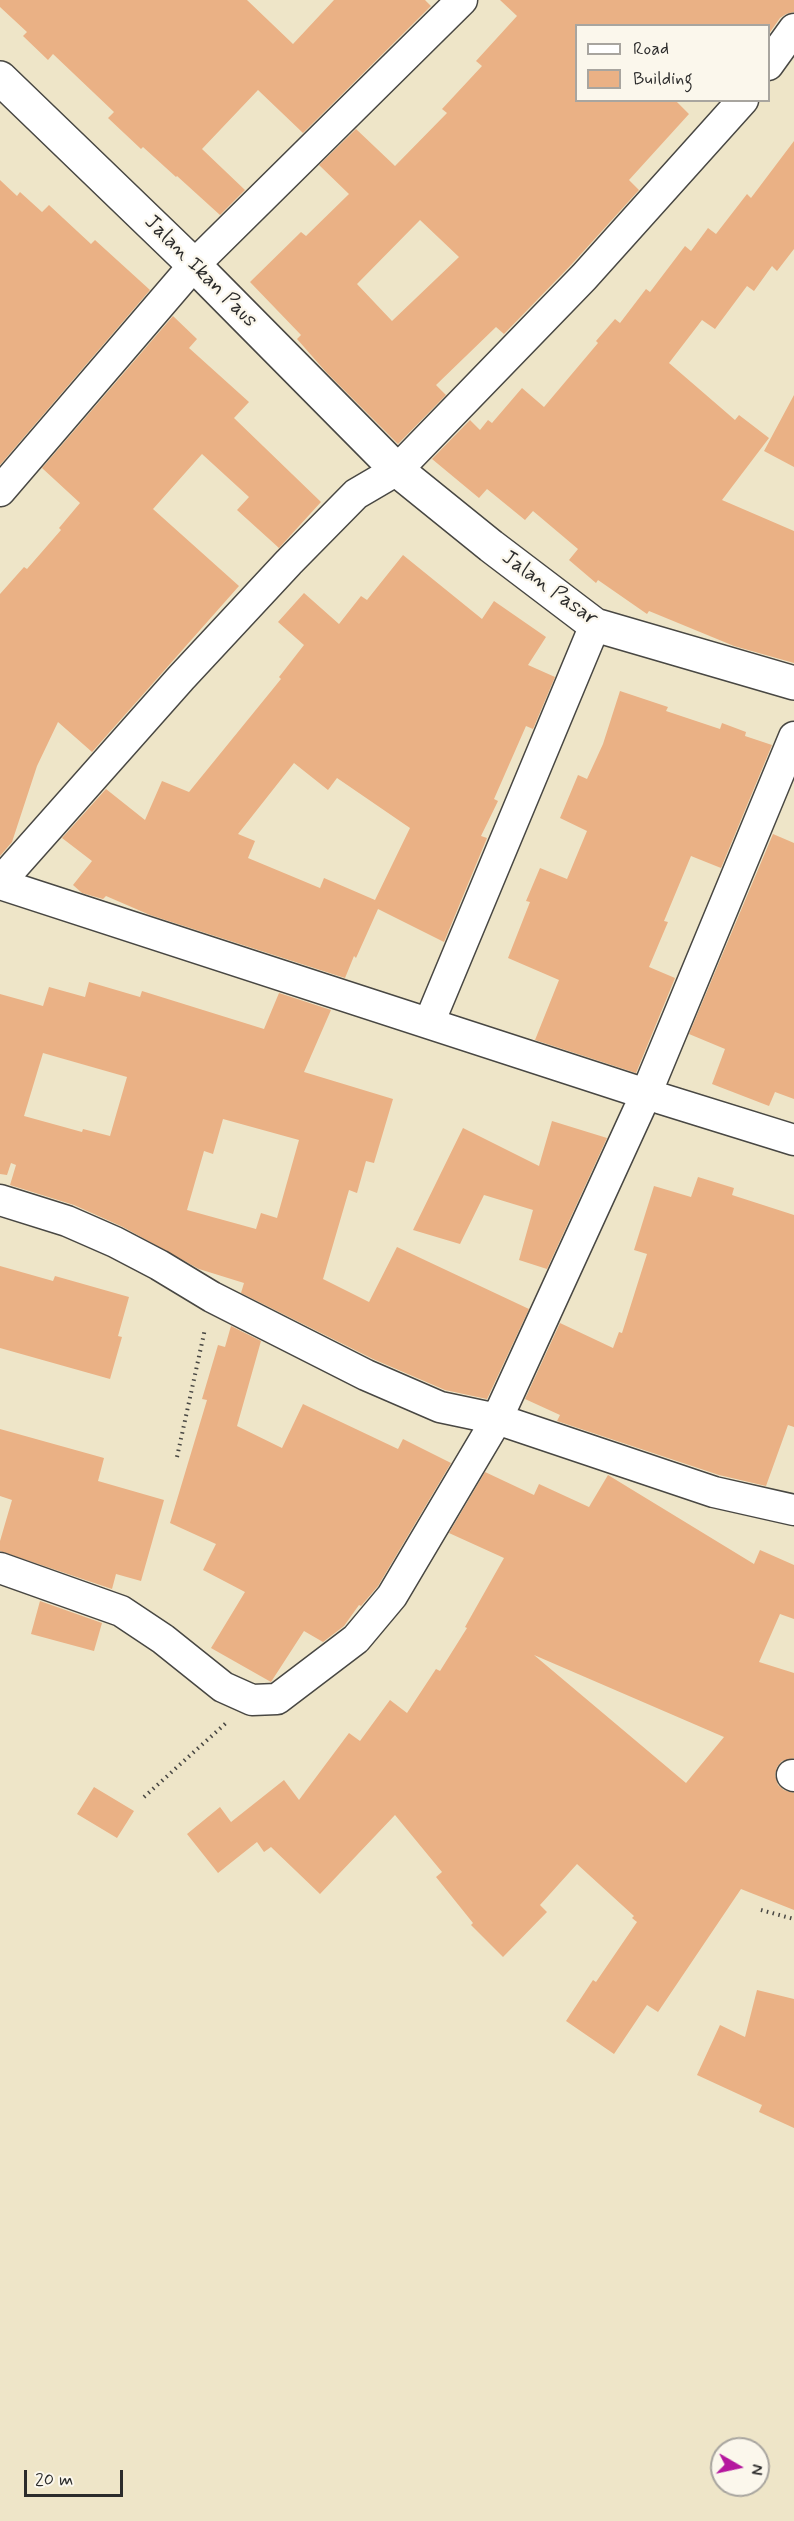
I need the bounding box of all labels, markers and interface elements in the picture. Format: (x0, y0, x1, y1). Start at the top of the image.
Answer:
legend (575, 24, 770, 102)
text: Road (633, 37, 669, 61)
text: Building (633, 67, 693, 91)
street label: Jalan Ikan Paus (138, 210, 262, 334)
street label: Jalan Pasar (496, 546, 602, 632)
north arrow (710, 2437, 770, 2497)
scale bar (27, 2458, 126, 2496)
text: N (745, 2463, 768, 2476)
text: 20 m (35, 2468, 73, 2492)

